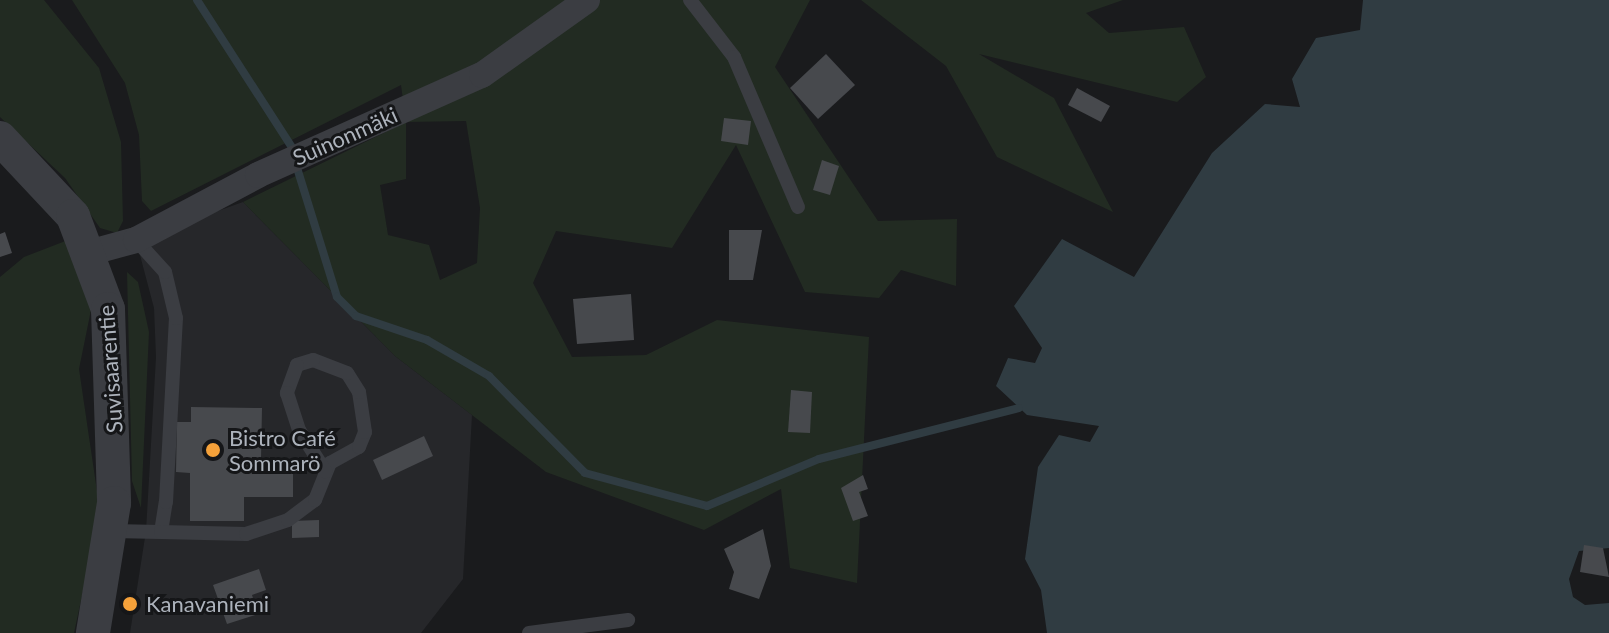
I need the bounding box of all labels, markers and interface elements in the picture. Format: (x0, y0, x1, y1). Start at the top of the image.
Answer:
street label: Suinonmäki (289, 101, 401, 171)
street label: Suvisaarentie (92, 304, 128, 434)
place label: Bistro Café Sommarö (229, 424, 336, 476)
marker: Bistro Café Sommarö (204, 441, 222, 459)
place label: Kanavaniemi (146, 591, 269, 617)
marker: Kanavaniemi (121, 595, 139, 613)

